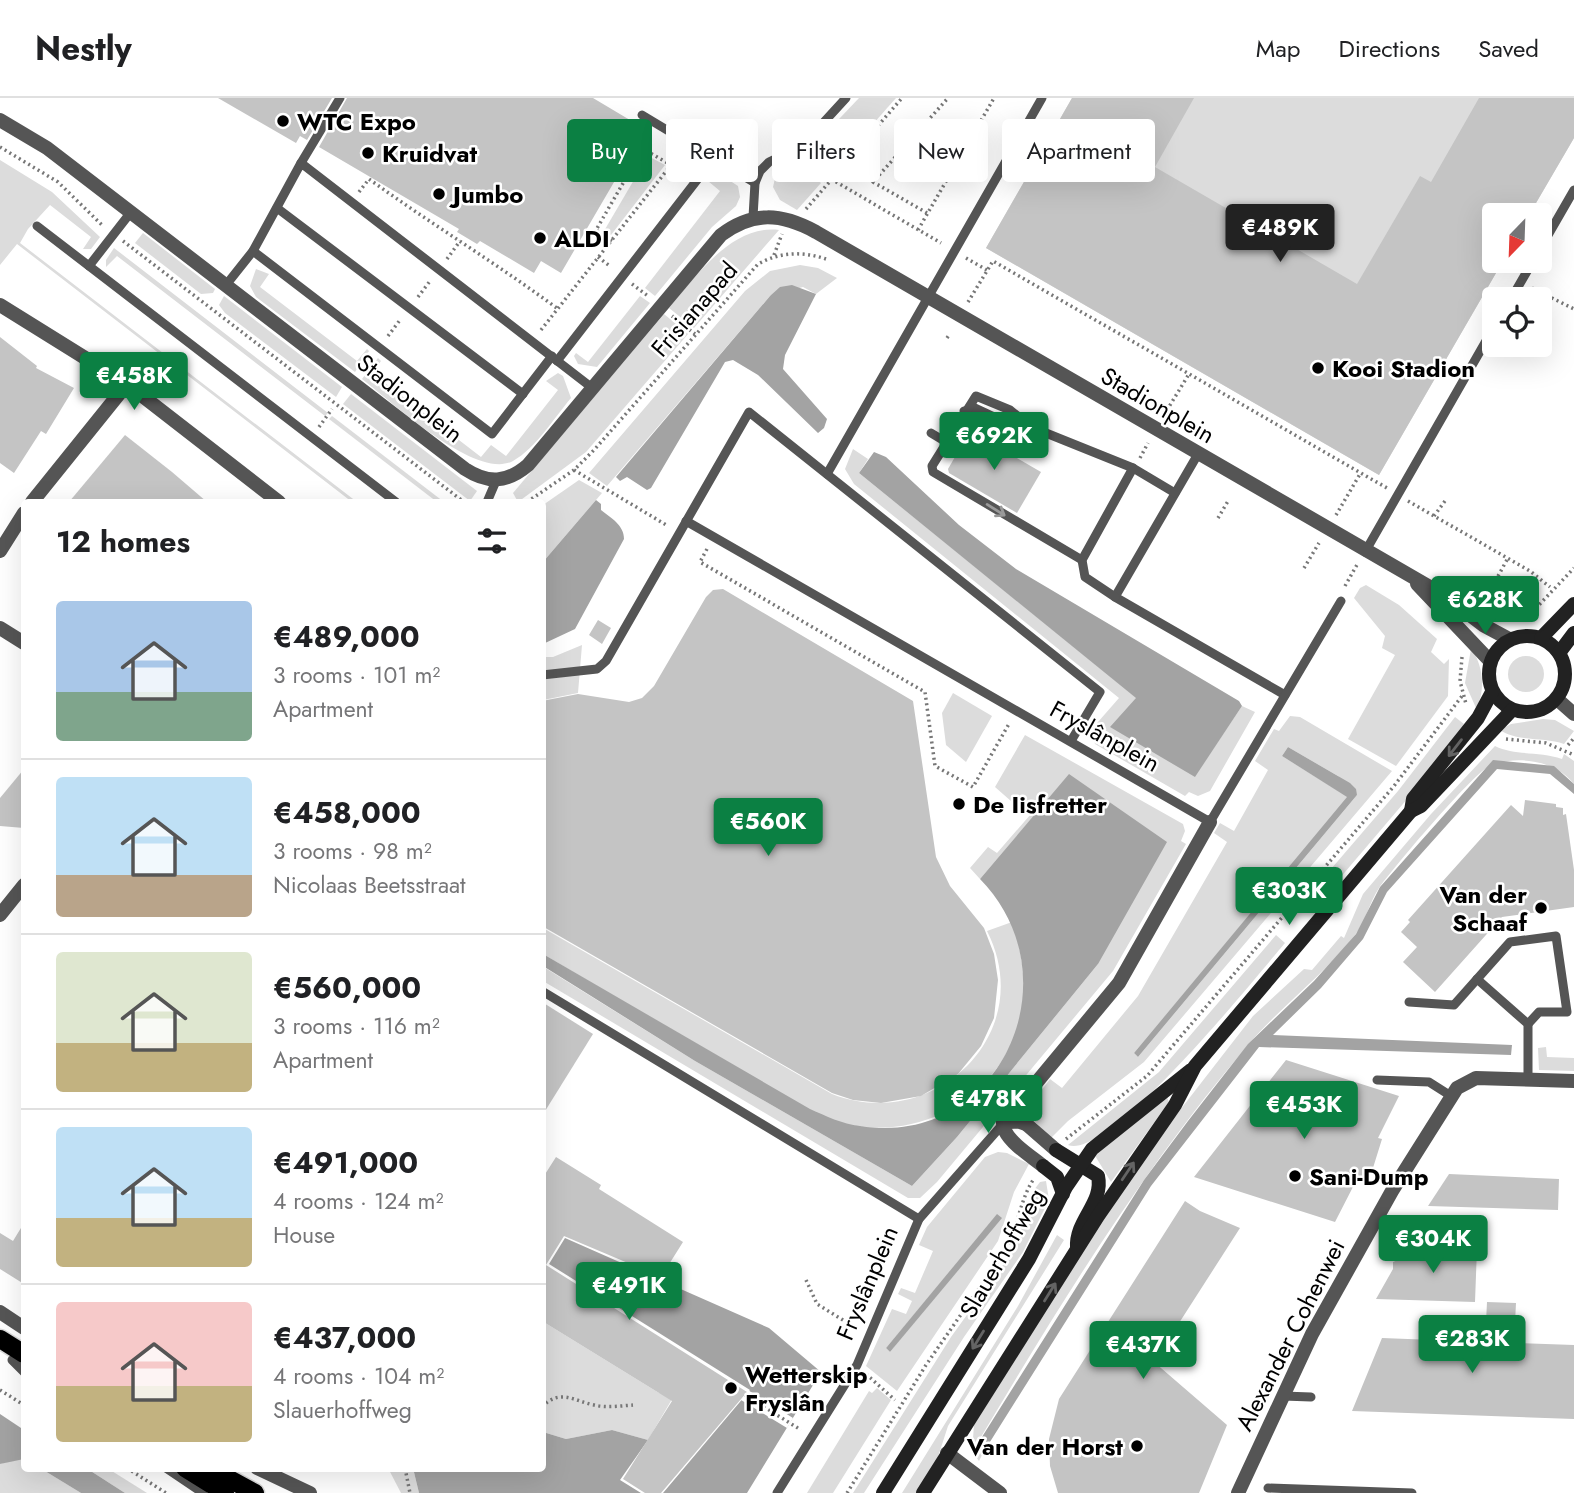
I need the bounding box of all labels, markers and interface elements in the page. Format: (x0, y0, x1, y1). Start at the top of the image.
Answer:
text: Nestly (35, 25, 132, 72)
text: Map (1256, 31, 1301, 66)
text: Directions (1339, 31, 1440, 66)
text: Saved (1478, 31, 1539, 66)
place label: WTC Expo (297, 104, 416, 139)
marker: WTC Expo (275, 113, 291, 129)
chip: Buy (567, 119, 652, 182)
chip: Rent (666, 119, 758, 182)
chip: Filters (772, 119, 880, 182)
chip: New (894, 119, 988, 182)
chip: Apartment (1002, 119, 1155, 182)
place label: Kruidvat (382, 136, 477, 171)
marker: Kruidvat (360, 145, 376, 161)
place label: Jumbo (449, 177, 523, 212)
marker: Jumbo (431, 186, 447, 202)
north arrow (1482, 203, 1552, 273)
map controls (1482, 203, 1552, 357)
pin: €489K (1231, 204, 1329, 264)
text: €489K (1241, 210, 1319, 244)
place label: ALDI (553, 221, 610, 256)
marker: ALDI (532, 230, 548, 246)
street label: Frisianapad (643, 254, 745, 364)
button: locate (1482, 287, 1552, 357)
street label: Stadionplein (349, 345, 471, 451)
place label: Kooi Stadion (1332, 351, 1475, 386)
pin: €458K (85, 352, 183, 412)
text: €458K (96, 358, 172, 392)
street label: Stadionplein (1094, 358, 1222, 452)
marker: Kooi Stadion (1310, 360, 1326, 376)
pin: €692K (945, 412, 1043, 472)
text: €692K (955, 418, 1033, 452)
one-way arrow (985, 503, 1005, 517)
text: 12 homes (56, 520, 190, 563)
icon: filters (473, 522, 511, 560)
pin: €628K (1436, 576, 1534, 636)
text: €628K (1447, 582, 1523, 616)
text: €489,000 (273, 615, 420, 658)
icon: home (112, 629, 196, 713)
text: 3 rooms · 101 m² (273, 658, 440, 692)
street label: Fryslânplein (1044, 691, 1166, 781)
text: Apartment (273, 692, 373, 726)
one-way arrow (1447, 739, 1462, 757)
place label: De Iisfretter (973, 787, 1107, 822)
text: €458,000 (273, 791, 421, 834)
marker: De Iisfretter (951, 796, 967, 812)
pin: €560K (719, 798, 817, 858)
text: €560K (730, 804, 806, 838)
icon: home (112, 805, 196, 889)
text: 3 rooms · 98 m² (273, 834, 432, 868)
text: Nicolaas Beetsstraat (273, 868, 466, 902)
pin: €303K (1240, 868, 1338, 927)
text: €303K (1252, 873, 1326, 907)
place label: Van der Schaaf (1438, 877, 1529, 940)
marker: Van der Schaaf (1533, 900, 1549, 916)
text: €560,000 (273, 966, 421, 1009)
icon: home (112, 980, 196, 1064)
text: 3 rooms · 116 m² (273, 1009, 440, 1043)
text: Apartment (273, 1043, 373, 1077)
pin: €478K (939, 1076, 1037, 1135)
text: €478K (950, 1081, 1026, 1115)
pin: €453K (1255, 1082, 1353, 1141)
text: €453K (1266, 1087, 1342, 1121)
text: €491,000 (273, 1141, 418, 1184)
icon: home (112, 1155, 196, 1239)
place label: Sani-Dump (1309, 1159, 1429, 1194)
one-way arrow (1121, 1162, 1135, 1182)
marker: Sani-Dump (1287, 1168, 1303, 1184)
street label: Slauerhoffweg (951, 1182, 1053, 1324)
text: 4 rooms · 124 m² (273, 1184, 444, 1218)
pin: €304K (1384, 1216, 1482, 1275)
text: House (273, 1218, 335, 1252)
street label: Fryslânplein (827, 1221, 907, 1345)
text: €304K (1395, 1221, 1471, 1255)
street label: Alexander Cohenwei (1227, 1233, 1353, 1437)
pin: €491K (580, 1262, 678, 1322)
text: €491K (592, 1268, 666, 1302)
one-way arrow (1043, 1283, 1057, 1303)
text: €437,000 (273, 1316, 416, 1359)
pin: €283K (1423, 1316, 1521, 1375)
text: €283K (1435, 1321, 1509, 1355)
pin: €437K (1094, 1322, 1192, 1381)
text: €437K (1105, 1327, 1181, 1361)
one-way arrow (971, 1329, 985, 1349)
icon: home (112, 1330, 196, 1414)
place label: Wetterskip Fryslân (745, 1357, 868, 1420)
text: 4 rooms · 104 m² (273, 1359, 444, 1393)
marker: Wetterskip Fryslân (723, 1380, 739, 1396)
text: Slauerhoffweg (273, 1393, 412, 1427)
place label: Van der Horst (966, 1429, 1123, 1464)
marker: Van der Horst (1129, 1438, 1145, 1454)

